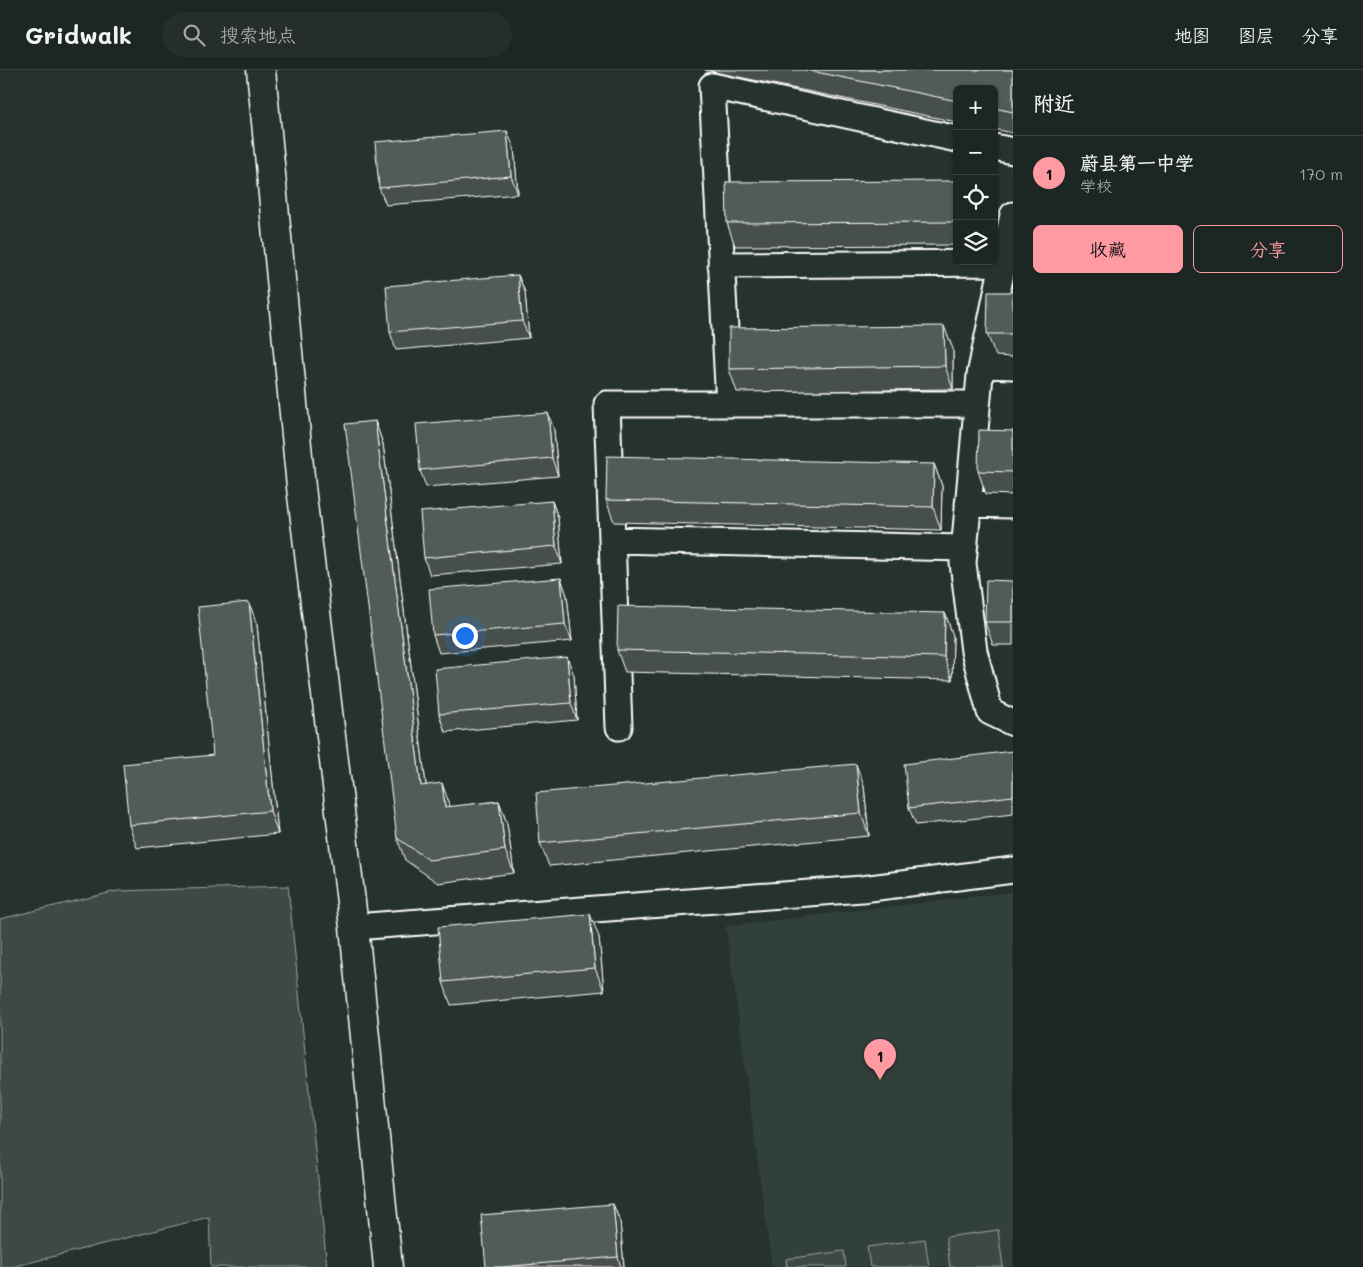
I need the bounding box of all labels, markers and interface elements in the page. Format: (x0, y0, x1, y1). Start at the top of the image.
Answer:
search box (162, 12, 512, 57)
text: Gridwalk (25, 19, 132, 50)
icon: search (180, 21, 208, 49)
text: 搜索地点 (220, 22, 296, 47)
text: 地图 (1174, 23, 1210, 47)
text: 图层 (1238, 23, 1274, 47)
text: 分享 (1302, 23, 1338, 47)
map controls (953, 85, 998, 265)
button: + (953, 85, 998, 130)
text: 附近 (1033, 89, 1075, 116)
button: − (953, 130, 998, 175)
text: 蔚县第一中学 (1080, 150, 1194, 175)
text: 1 (1045, 163, 1053, 184)
text: 170 m (1299, 163, 1343, 184)
button: locate (953, 175, 998, 220)
text: 学校 (1080, 175, 1112, 196)
button: layers (953, 220, 998, 265)
button: 收藏 (1033, 225, 1183, 273)
button: 分享 (1193, 225, 1343, 273)
your location (452, 623, 478, 649)
pin: 1 (864, 1039, 896, 1080)

